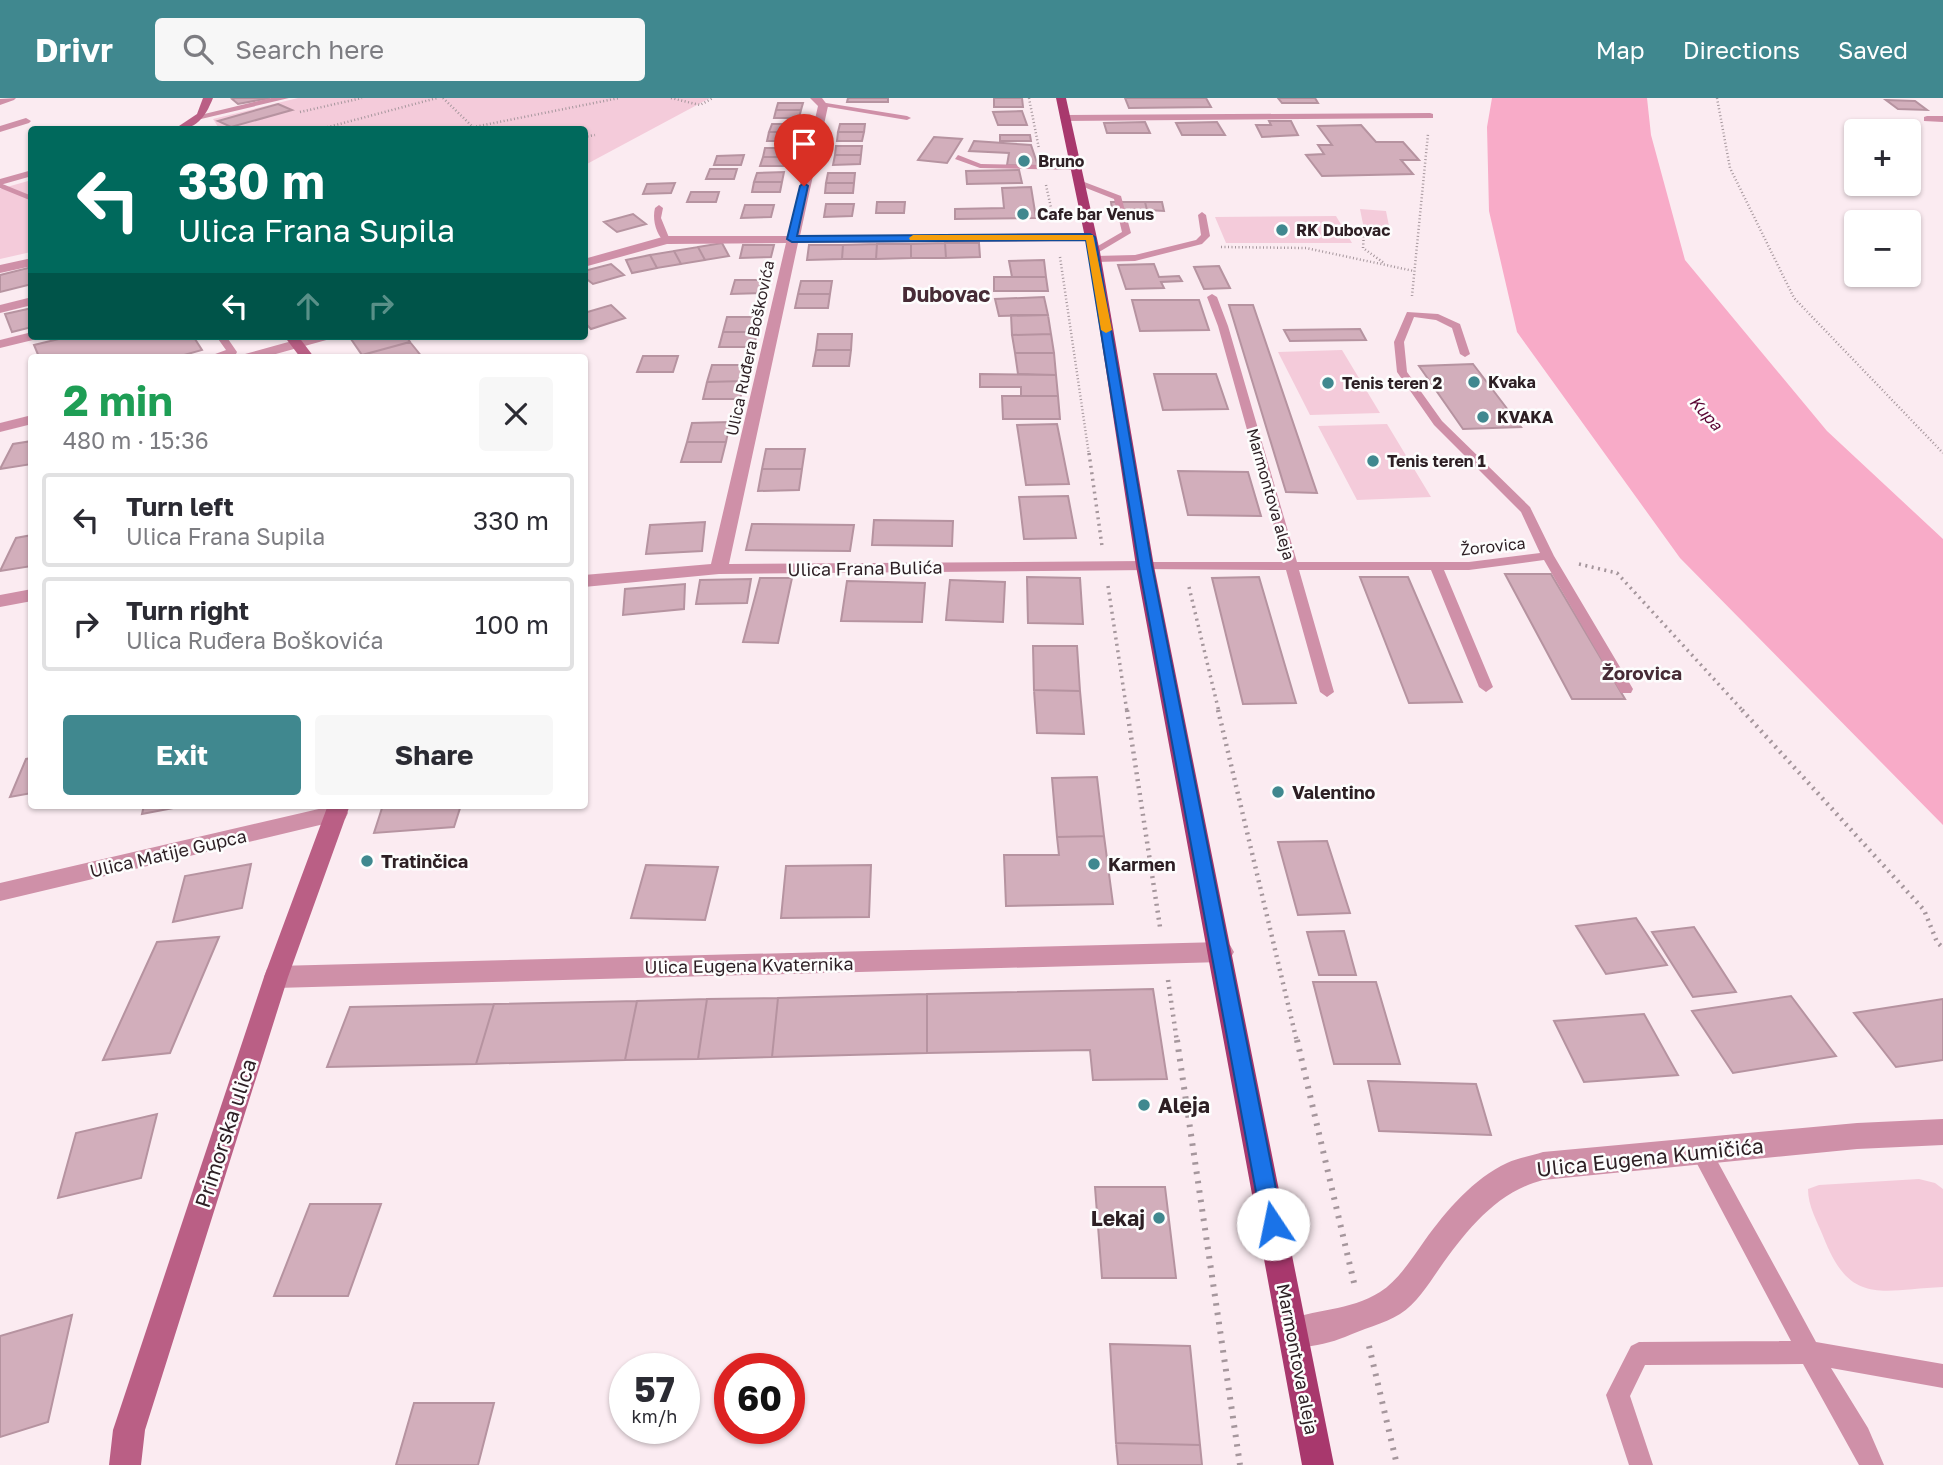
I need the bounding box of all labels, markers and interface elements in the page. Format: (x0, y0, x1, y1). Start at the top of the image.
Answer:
search box (155, 18, 645, 81)
text: Drivr (35, 30, 113, 69)
icon: search (179, 30, 217, 68)
text: Search here (235, 34, 384, 65)
text: Map (1596, 35, 1645, 64)
text: Directions (1683, 35, 1800, 64)
text: Saved (1838, 35, 1908, 64)
pin (774, 114, 834, 186)
map controls (1844, 119, 1921, 287)
button: + (1844, 119, 1921, 196)
icon: arrive (785, 125, 823, 163)
text: 330 m (178, 151, 325, 210)
place label: Bruno (1038, 151, 1085, 171)
marker: Bruno (1016, 153, 1032, 169)
icon: left (63, 154, 154, 245)
place label: Cafe bar Venus (1037, 204, 1154, 224)
marker: Cafe bar Venus (1015, 206, 1031, 222)
button: − (1844, 210, 1921, 287)
text: Ulica Frana Supila (178, 211, 455, 249)
place label: RK Dubovac (1296, 220, 1390, 240)
marker: RK Dubovac (1274, 222, 1290, 238)
street label: Ulica Ruđera Boškovića (722, 258, 778, 438)
district label: Dubovac (902, 281, 990, 307)
icon: left (216, 287, 254, 325)
icon: ahead (289, 287, 327, 325)
icon: right (362, 287, 400, 325)
place label: Kvaka (1488, 372, 1536, 392)
place label: Tenis teren 2 (1342, 373, 1443, 393)
marker: Kvaka (1466, 374, 1482, 390)
text: 2 min (63, 375, 173, 425)
marker: Tenis teren 2 (1320, 375, 1336, 391)
button: close (479, 377, 553, 451)
water label: Kupa (1685, 392, 1727, 435)
place label: KVAKA (1497, 407, 1554, 427)
marker: KVAKA (1475, 409, 1491, 425)
text: 480 m · 15:36 (63, 426, 209, 454)
street label: Marmontova aleja (1243, 426, 1299, 562)
place label: Tenis teren 1 (1387, 451, 1486, 471)
marker: Tenis teren 1 (1365, 453, 1381, 469)
text: Turn left (126, 491, 234, 522)
icon: left (67, 501, 105, 539)
text: 330 m (473, 505, 549, 536)
text: Ulica Frana Supila (126, 522, 325, 550)
street label: Žorovica (1460, 533, 1526, 559)
street label: Ulica Frana Bulića (787, 556, 943, 580)
text: Turn right (126, 595, 249, 626)
icon: right (67, 605, 105, 643)
text: 100 m (475, 609, 549, 640)
text: Ulica Ruđera Boškovića (126, 626, 384, 654)
district label: Žorovica (1602, 661, 1682, 684)
button: Exit (63, 715, 301, 795)
button: Share (315, 715, 553, 795)
place label: Valentino (1292, 781, 1376, 803)
marker: Valentino (1270, 784, 1286, 800)
street label: Ulica Matije Gupca (88, 824, 248, 882)
place label: Tratinčica (381, 850, 468, 872)
marker: Tratinčica (359, 853, 375, 869)
place label: Karmen (1108, 853, 1176, 875)
marker: Karmen (1086, 856, 1102, 872)
street label: Ulica Eugena Kvaternika (644, 952, 854, 978)
street label: Primorska ulica (189, 1055, 261, 1211)
place label: Aleja (1158, 1092, 1210, 1118)
marker: Aleja (1136, 1097, 1152, 1113)
street label: Ulica Eugena Kumičića (1535, 1132, 1765, 1182)
position arrow (1236, 1187, 1310, 1261)
place label: Lekaj (1091, 1205, 1145, 1231)
marker: Lekaj (1151, 1210, 1167, 1226)
street label: Marmontova aleja (1273, 1282, 1323, 1436)
speed limit sign: 60 (714, 1353, 805, 1444)
text: 57 (634, 1368, 675, 1410)
text: km/h (632, 1405, 677, 1427)

